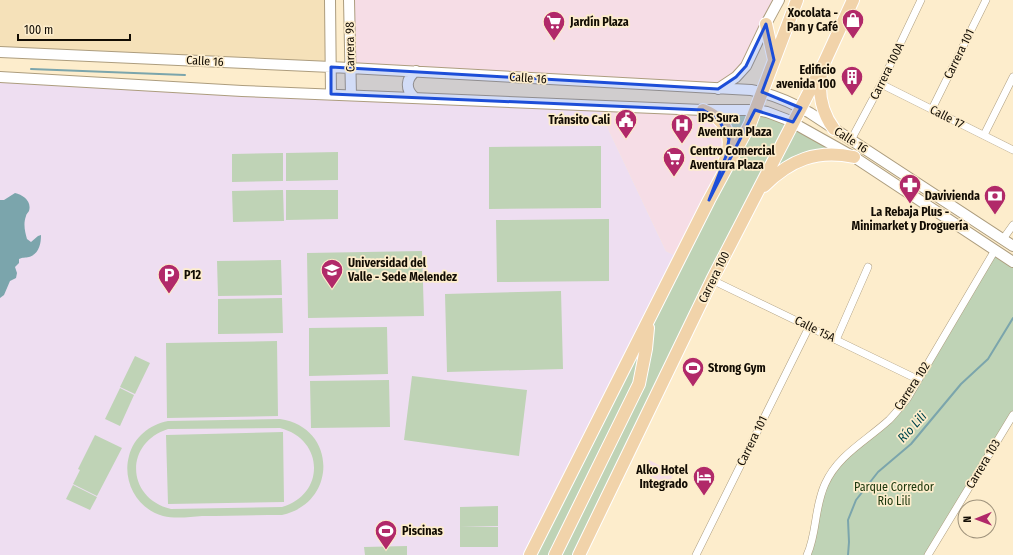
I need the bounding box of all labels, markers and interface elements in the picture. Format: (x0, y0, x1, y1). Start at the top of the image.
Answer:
place label: Xocolata - Pan y Café (787, 6, 838, 34)
shop icon: Xocolata - Pan y Café (840, 7, 866, 40)
supermarket icon: Jardín Plaza (541, 9, 567, 42)
place label: Jardín Plaza (569, 15, 629, 29)
scale bar (18, 16, 130, 42)
street label: Carrera 98 (343, 22, 357, 72)
text: 100 m (24, 23, 53, 37)
street label: Carrera 101 (941, 27, 977, 81)
street label: Carrera 100A (867, 40, 907, 102)
street label: Calle 16 (186, 53, 224, 69)
place label: Edificio avenida 100 (776, 63, 837, 91)
building icon: Edificio avenida 100 (839, 64, 865, 97)
street label: Calle 16 (509, 70, 547, 86)
street label: Calle 17 (928, 103, 966, 132)
public building icon: Tránsito Cali (613, 107, 639, 140)
place label: IPS Sura Aventura Plaza (697, 111, 772, 139)
hospital icon: IPS Sura Aventura Plaza (669, 112, 695, 145)
place label: Tránsito Cali (549, 113, 610, 127)
street label: Calle 16 (832, 124, 871, 156)
place label: Centro Comercial Aventura Plaza (689, 144, 776, 172)
supermarket icon: Centro Comercial Aventura Plaza (661, 145, 687, 178)
pharmacy icon: La Rebaja Plus - Minimarket y Droguería (897, 172, 923, 205)
bank icon: Davivienda (982, 183, 1008, 216)
place label: Davivienda (925, 189, 980, 203)
place label: La Rebaja Plus - Minimarket y Droguería (852, 205, 968, 233)
street label: Carrera 100 (696, 249, 732, 305)
place label: Universidad del Valle - Sede Melendez (347, 256, 457, 284)
school or university icon: Universidad del Valle - Sede Melendez (319, 257, 345, 290)
parking icon: P12 (156, 262, 182, 295)
place label: P12 (184, 268, 201, 282)
street label: Calle 15A (792, 313, 838, 345)
sports icon: Strong Gym (680, 355, 706, 388)
street label: Carrera 102 (891, 359, 933, 413)
place label: Strong Gym (708, 361, 766, 375)
water label: Río Lili (894, 408, 930, 445)
street label: Carrera 101 (734, 414, 770, 468)
street label: Carrera 103 (963, 437, 1003, 491)
place label: Alko Hotel Integrado (635, 463, 689, 491)
hotel icon: Alko Hotel Integrado (691, 464, 717, 497)
park label: Parque Corredor Rio Lili (854, 480, 935, 508)
north arrow (957, 499, 997, 539)
text: N (961, 516, 974, 523)
sports icon: Piscinas (373, 518, 399, 551)
place label: Piscinas (402, 524, 443, 538)

